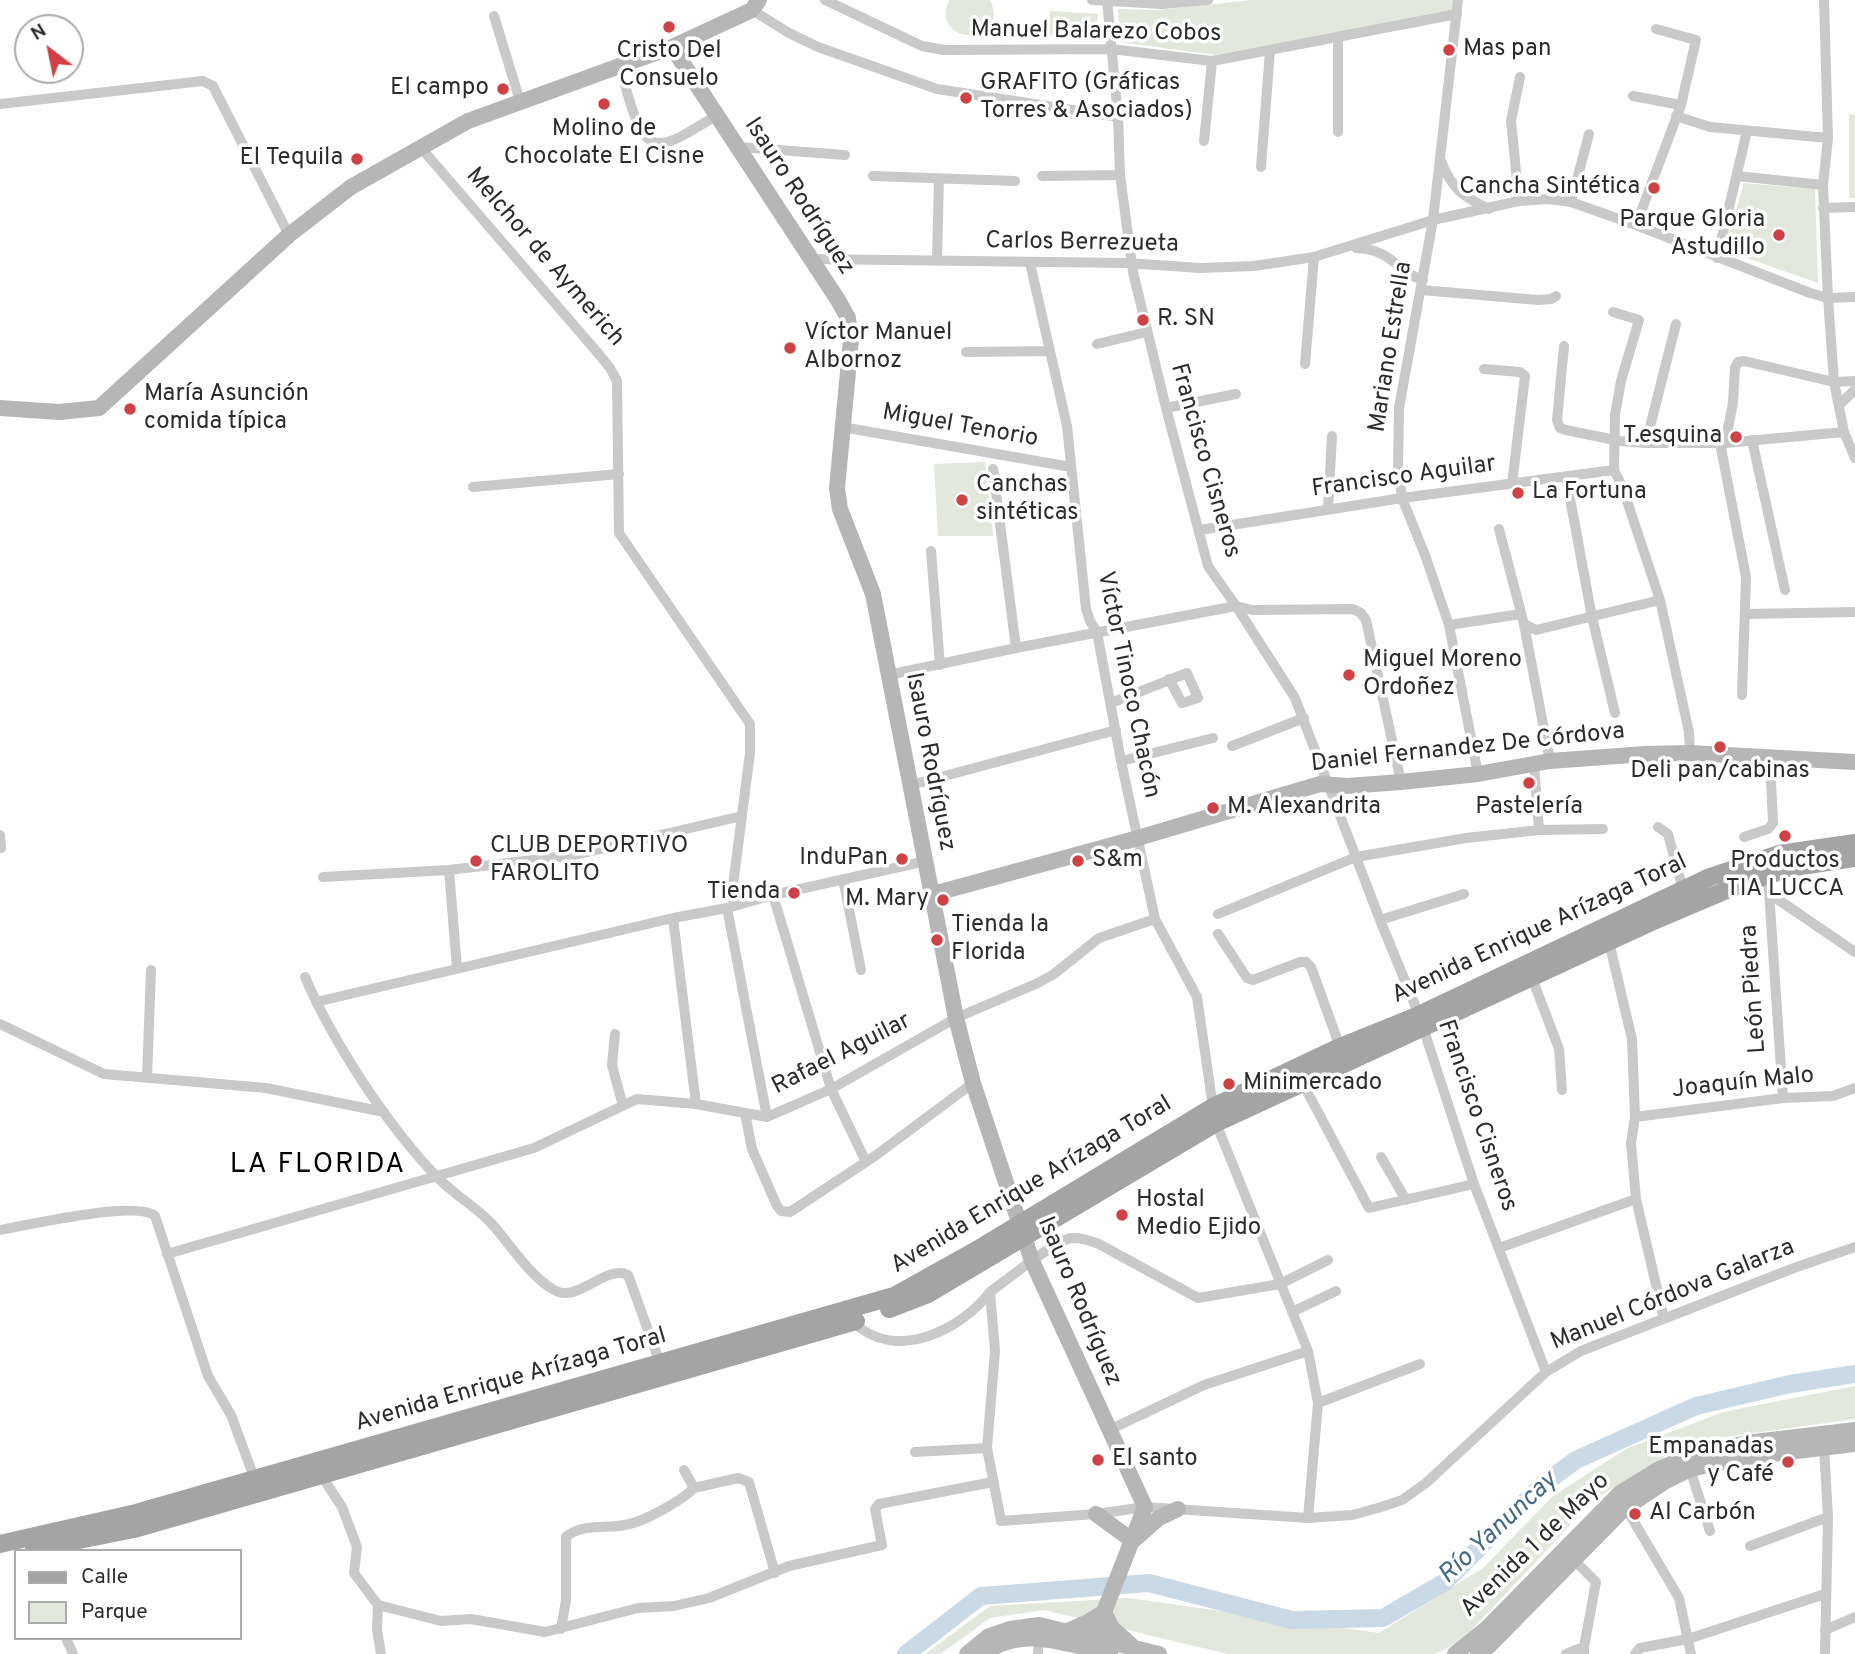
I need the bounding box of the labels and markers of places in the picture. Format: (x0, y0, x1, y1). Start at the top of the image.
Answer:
marker: Cristo Del Consuelo (661, 19, 677, 35)
place label: Mas pan (1463, 36, 1551, 64)
place label: Cristo Del Consuelo (616, 38, 722, 94)
marker: Mas pan (1441, 42, 1457, 58)
place label: GRAFITO (Gráficas Torres & Asociados) (980, 70, 1193, 126)
place label: El campo (390, 75, 489, 103)
marker: El campo (495, 81, 511, 97)
marker: GRAFITO (Gráficas Torres & Asociados) (958, 90, 974, 106)
marker: Molino de Chocolate El Cisne (596, 96, 612, 112)
place label: Molino de Chocolate El Cisne (504, 116, 704, 172)
place label: El Tequila (239, 145, 343, 173)
marker: El Tequila (349, 151, 365, 167)
place label: Cancha Sintética (1459, 174, 1640, 202)
marker: Cancha Sintética (1646, 180, 1662, 196)
place label: Parque Gloria Astudillo (1619, 207, 1765, 263)
marker: Parque Gloria Astudillo (1771, 227, 1787, 243)
place label: R. SN (1157, 306, 1215, 334)
marker: R. SN (1135, 312, 1151, 328)
place label: Víctor Manuel Albornoz (804, 320, 952, 376)
marker: Víctor Manuel Albornoz (782, 340, 798, 356)
place label: María Asunción comida típica (144, 381, 309, 437)
marker: María Asunción comida típica (122, 401, 138, 417)
place label: T.esquina (1623, 423, 1722, 451)
marker: T.esquina (1728, 429, 1744, 445)
place label: Canchas sintéticas (976, 472, 1079, 528)
place label: La Fortuna (1532, 479, 1647, 507)
marker: La Fortuna (1510, 485, 1526, 501)
marker: Canchas sintéticas (954, 492, 970, 508)
place label: Miguel Moreno Ordoñez (1363, 647, 1522, 703)
marker: Miguel Moreno Ordoñez (1341, 667, 1357, 683)
marker: Deli pan/cabinas (1712, 739, 1728, 755)
place label: Deli pan/cabinas (1630, 758, 1810, 786)
marker: Pastelería (1521, 775, 1537, 791)
place label: M. Alexandrita (1227, 794, 1381, 822)
place label: Pastelería (1475, 794, 1583, 822)
marker: M. Alexandrita (1205, 800, 1221, 816)
marker: Productos TIA LUCCA (1777, 828, 1793, 844)
place label: CLUB DEPORTIVO FAROLITO (490, 833, 688, 889)
place label: InduPan (799, 845, 888, 873)
place label: S&m (1092, 847, 1143, 875)
place label: Productos TIA LUCCA (1726, 848, 1844, 904)
marker: InduPan (894, 851, 910, 867)
marker: CLUB DEPORTIVO FAROLITO (468, 853, 484, 869)
marker: S&m (1070, 853, 1086, 869)
place label: Tienda (707, 879, 780, 907)
marker: Tienda (786, 885, 802, 901)
place label: M. Mary (845, 886, 929, 914)
marker: M. Mary (935, 892, 951, 908)
place label: Tienda la Florida (951, 912, 1049, 968)
marker: Tienda la Florida (929, 932, 945, 948)
place label: Minimercado (1243, 1070, 1382, 1098)
marker: Minimercado (1221, 1076, 1237, 1092)
place label: Hostal Medio Ejido (1136, 1187, 1261, 1243)
marker: Hostal Medio Ejido (1114, 1207, 1130, 1223)
place label: Empanadas y Café (1648, 1434, 1774, 1490)
place label: El santo (1112, 1446, 1198, 1474)
marker: El santo (1090, 1452, 1106, 1468)
marker: Empanadas y Café (1780, 1454, 1796, 1470)
place label: Al Carbón (1649, 1500, 1756, 1528)
marker: Al Carbón (1627, 1506, 1643, 1522)

